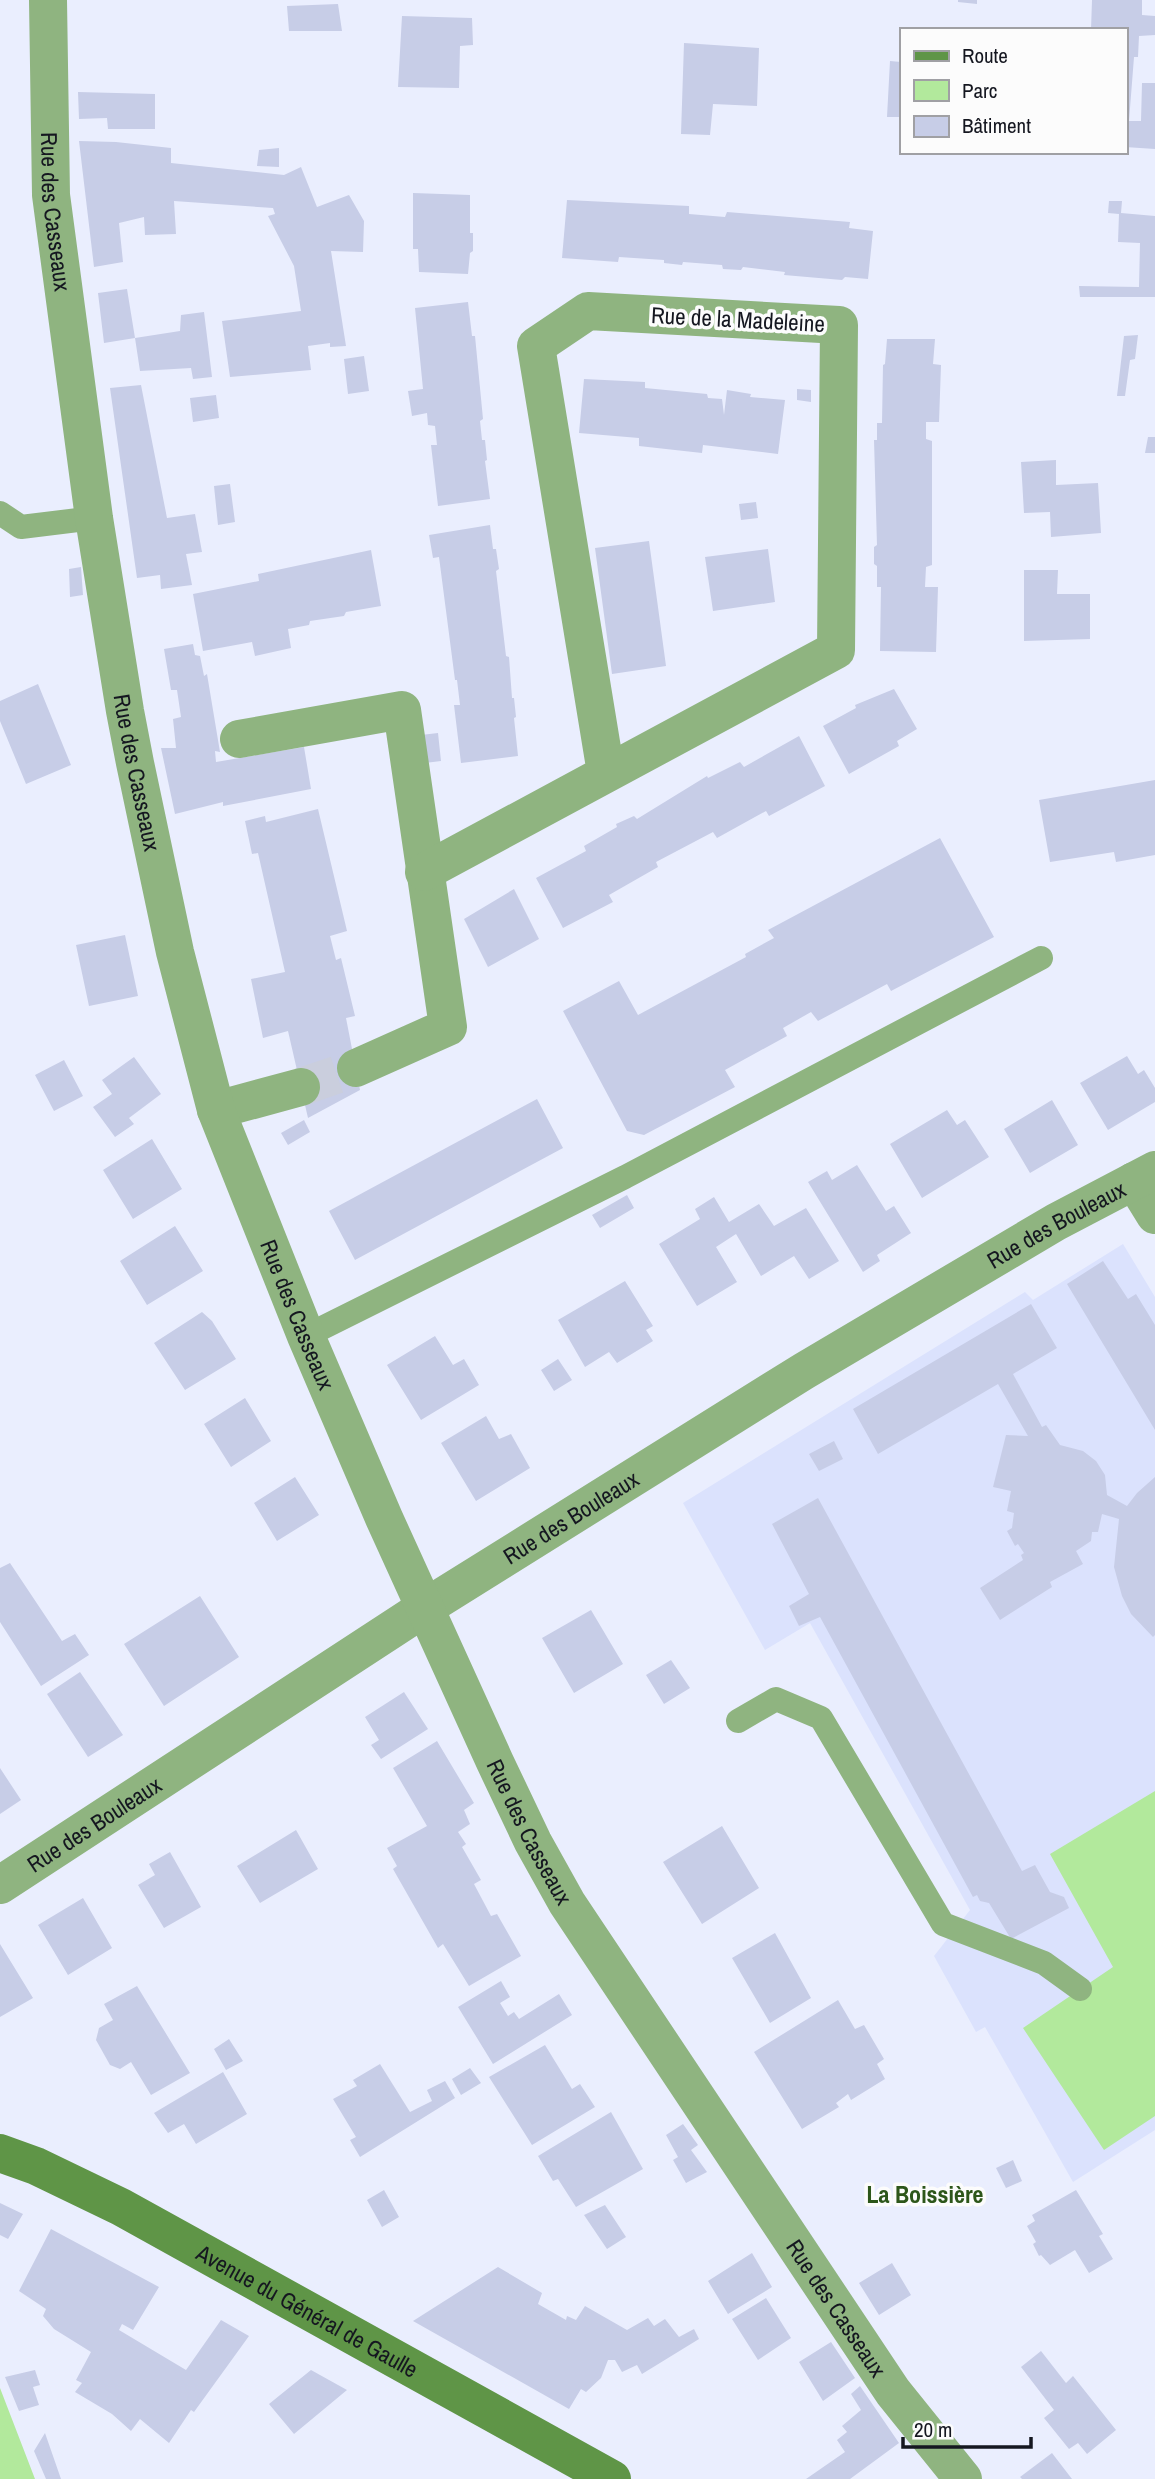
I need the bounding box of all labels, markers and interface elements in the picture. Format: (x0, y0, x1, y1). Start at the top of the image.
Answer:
legend (900, 28, 1127, 154)
text: Route (962, 41, 1008, 70)
text: Parc (962, 76, 997, 105)
text: Bâtiment (962, 111, 1031, 140)
street label: Rue des Casseaux (35, 132, 79, 293)
street label: Rue de la Madeleine (650, 299, 826, 339)
street label: Rue des Casseaux (107, 692, 169, 854)
street label: Rue des Bouleaux (981, 1173, 1131, 1275)
street label: Rue des Casseaux (254, 1235, 343, 1395)
street label: Rue des Bouleaux (497, 1463, 645, 1571)
street label: Rue des Casseaux (480, 1754, 580, 1910)
street label: Rue des Bouleaux (21, 1768, 167, 1879)
district label: La Boissière (866, 2178, 984, 2210)
street label: Rue des Casseaux (780, 2233, 894, 2383)
street label: Avenue du Général de Gaulle (191, 2236, 424, 2384)
scale bar (903, 2406, 1031, 2450)
text: 20 m (914, 2415, 952, 2444)

